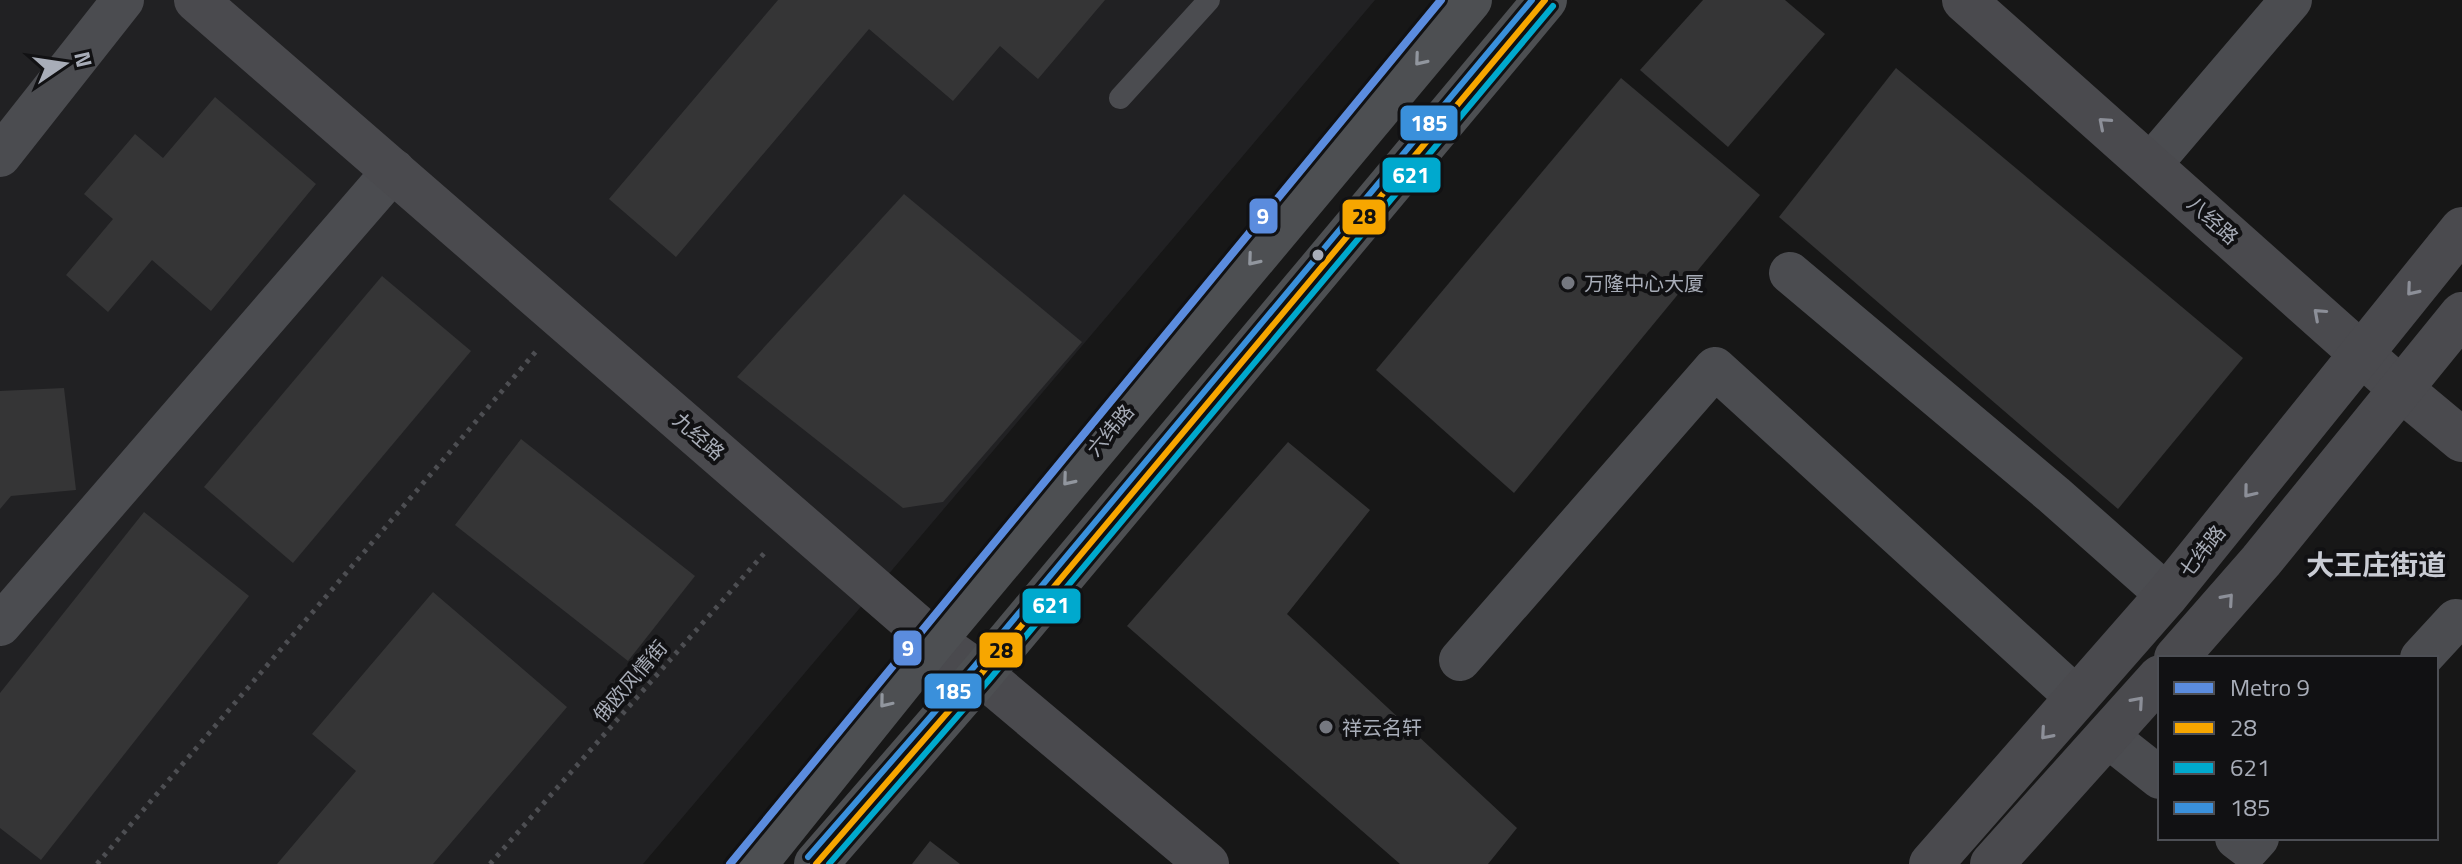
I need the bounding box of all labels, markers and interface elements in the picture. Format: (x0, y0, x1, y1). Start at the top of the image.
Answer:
north arrow (24, 24, 104, 104)
text: N (65, 48, 102, 71)
one-way arrow (1415, 51, 1430, 65)
line badge: 185 (1399, 104, 1459, 142)
text: 185 (1411, 106, 1447, 140)
one-way arrow (2099, 118, 2114, 133)
line badge: 621 (1381, 156, 1442, 194)
text: 621 (1393, 158, 1429, 192)
street label: 八经路 (2180, 188, 2246, 252)
line badge: 9 (1248, 197, 1279, 235)
line badge: 28 (1341, 198, 1387, 236)
text: 9 (1257, 199, 1269, 233)
text: 28 (1352, 199, 1376, 233)
unlabelled marker (1310, 247, 1326, 263)
one-way arrow (1248, 250, 1263, 265)
place label: 万隆中心大厦 (1584, 268, 1704, 299)
marker: 万隆中心大厦 (1559, 274, 1577, 292)
one-way arrow (2407, 280, 2422, 295)
one-way arrow (2314, 310, 2329, 324)
street label: 六纬路 (1079, 397, 1141, 463)
street label: 九经路 (666, 405, 732, 467)
one-way arrow (1063, 471, 1078, 486)
one-way arrow (2244, 483, 2259, 497)
street label: 七纬路 (2171, 518, 2233, 584)
district label: 大王庄街道 (2306, 543, 2446, 586)
line badge: 621 (1021, 587, 1082, 625)
text: 621 (1033, 588, 1069, 622)
one-way arrow (2218, 594, 2233, 609)
line badge: 9 (892, 629, 923, 667)
text: 9 (902, 631, 914, 665)
line badge: 28 (978, 631, 1024, 669)
street label: 俄欧风情街 (585, 633, 675, 729)
text: 28 (989, 633, 1013, 667)
legend (2158, 656, 2438, 840)
text: Metro 9 (2230, 669, 2310, 705)
line badge: 185 (923, 672, 983, 710)
text: 185 (935, 674, 971, 708)
one-way arrow (880, 693, 894, 708)
one-way arrow (2128, 696, 2143, 711)
text: 28 (2230, 709, 2257, 745)
place label: 祥云名轩 (1342, 712, 1422, 743)
marker: 祥云名轩 (1317, 718, 1335, 736)
one-way arrow (2041, 724, 2055, 739)
text: 621 (2230, 749, 2270, 785)
text: 185 (2230, 789, 2270, 825)

